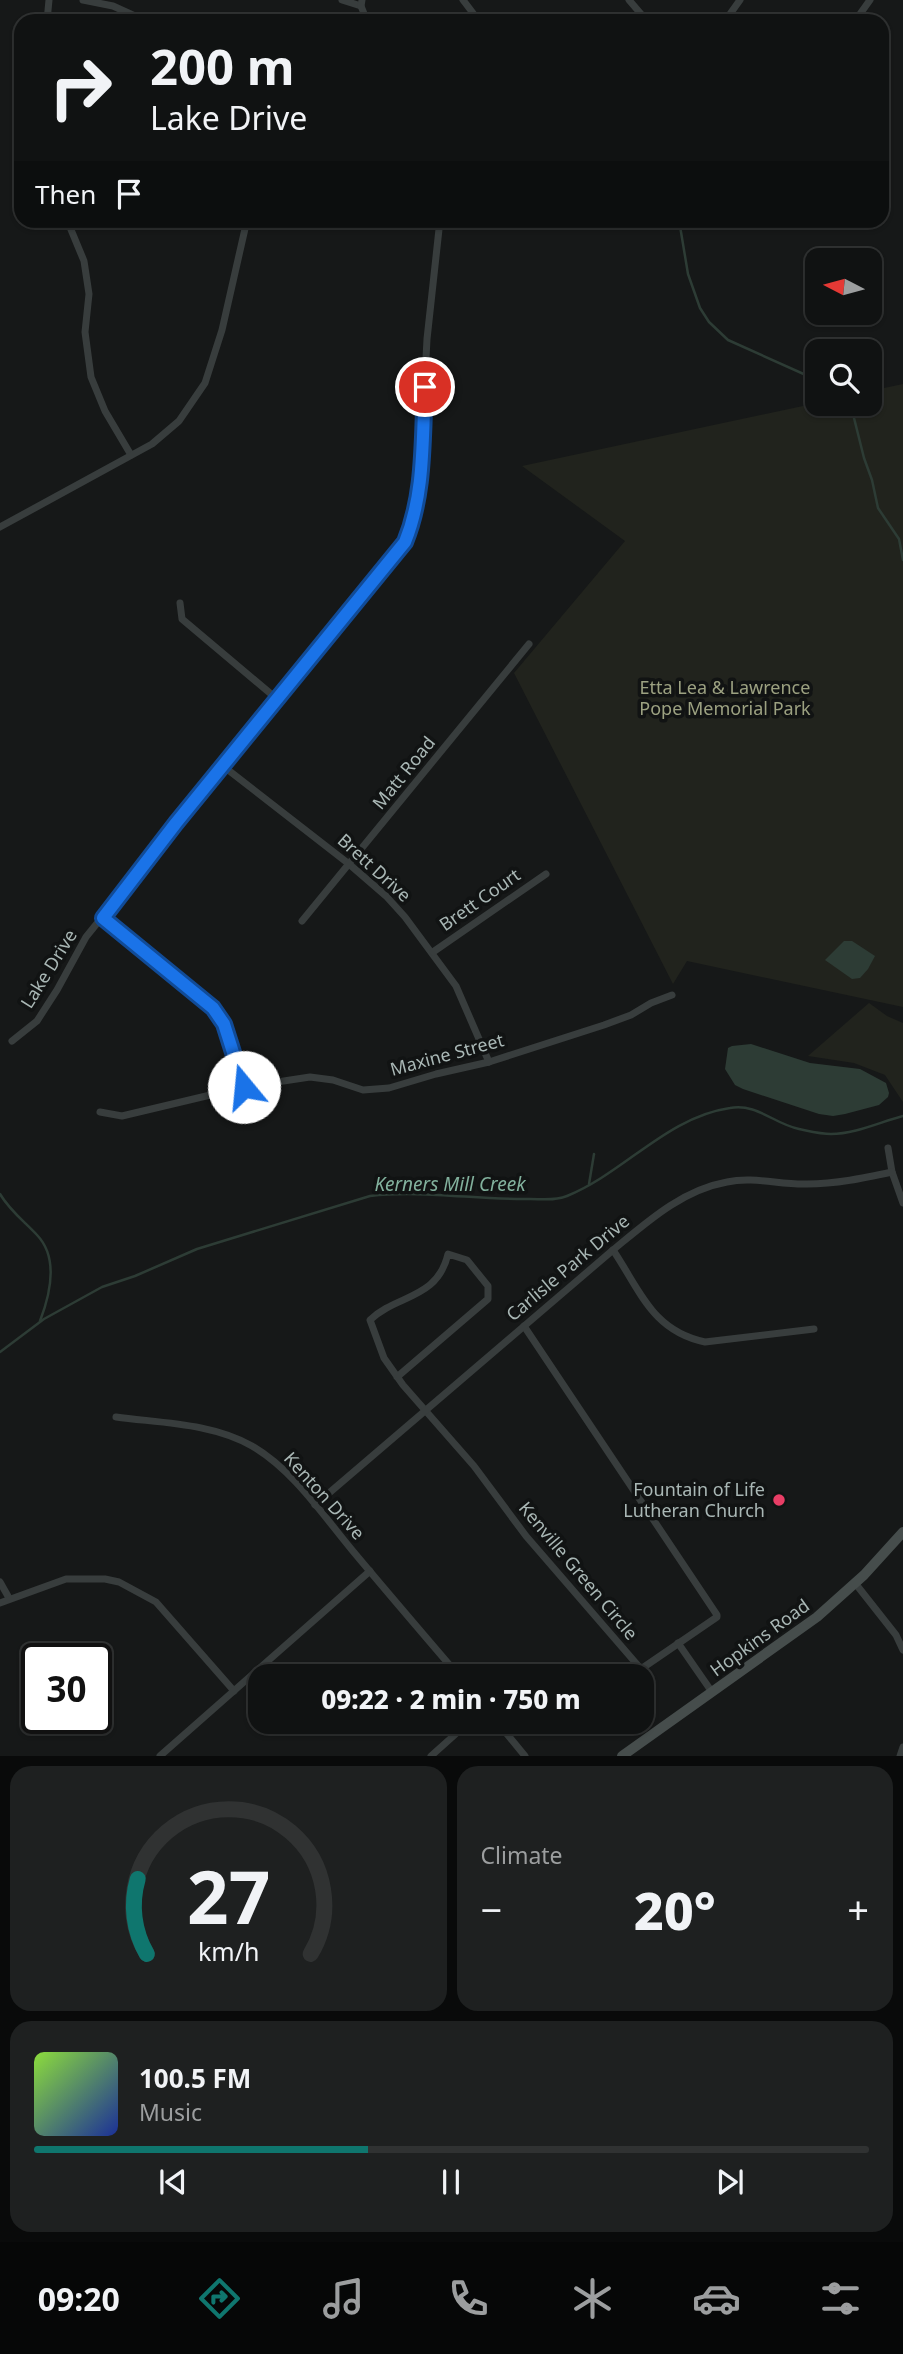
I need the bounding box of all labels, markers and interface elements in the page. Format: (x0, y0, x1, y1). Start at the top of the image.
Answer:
text: 200 m (150, 33, 295, 99)
icon: right (35, 42, 126, 133)
text: Lake Drive (150, 96, 307, 139)
icon: arrive (110, 175, 148, 213)
text: Then (35, 176, 96, 212)
north arrow (805, 248, 882, 326)
map controls (805, 248, 882, 416)
button: search (805, 339, 882, 416)
pin (395, 357, 455, 417)
icon: arrive (406, 368, 444, 406)
park label: Etta Lea & Lawrence Pope Memorial Park (639, 675, 811, 720)
street label: Matt Road (366, 731, 440, 814)
street label: Brett Drive (333, 828, 417, 907)
street label: Brett Court (434, 862, 525, 936)
street label: Lake Drive (15, 925, 82, 1012)
street label: Maxine Street (387, 1027, 507, 1081)
position arrow (207, 1050, 281, 1124)
water label: Kerners Mill Creek (374, 1171, 526, 1197)
street label: Carlisle Park Drive (501, 1209, 634, 1326)
street label: Kenton Drive (279, 1446, 371, 1544)
place label: Fountain of Life Lutheran Church (623, 1477, 765, 1522)
marker: Fountain of Life Lutheran Church (771, 1492, 787, 1508)
street label: Kenville Green Circle (514, 1496, 644, 1644)
street label: Hopkins Road (705, 1593, 814, 1681)
speed limit sign: 30 (21, 1643, 112, 1734)
text: 09:22 · 2 min · 750 m (321, 1681, 581, 1717)
text: Climate (481, 1839, 563, 1871)
text: 27 (187, 1847, 270, 1946)
text: 20° (634, 1874, 716, 1945)
text: − (481, 1883, 502, 1935)
text: + (847, 1883, 869, 1935)
text: km/h (197, 1934, 259, 1968)
text: 100.5 FM (139, 2060, 251, 2096)
text: Music (139, 2096, 202, 2128)
icon: previous (154, 2163, 192, 2201)
icon: pause (432, 2163, 470, 2201)
icon: next (711, 2163, 749, 2201)
icon: directions (195, 2274, 244, 2323)
icon: music (319, 2274, 368, 2323)
icon: phone (444, 2274, 493, 2323)
icon: climate (568, 2274, 617, 2323)
icon: car (692, 2274, 741, 2323)
icon: filters (816, 2274, 865, 2323)
text: 09:20 (38, 2277, 120, 2320)

